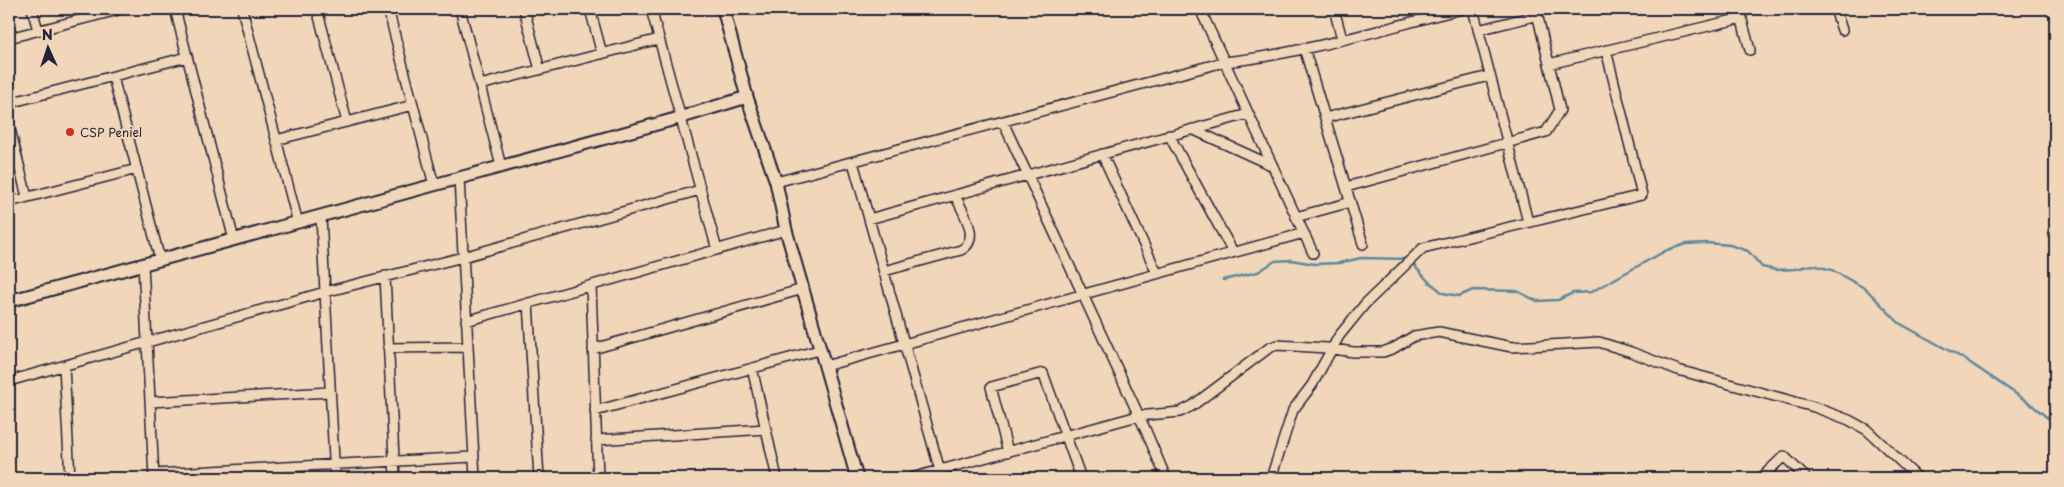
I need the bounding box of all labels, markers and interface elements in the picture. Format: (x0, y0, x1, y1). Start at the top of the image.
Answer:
north arrow (22, 22, 72, 72)
text: N (41, 24, 53, 45)
place label: CSP Peniel (80, 123, 142, 141)
marker: CSP Peniel (64, 126, 76, 138)

